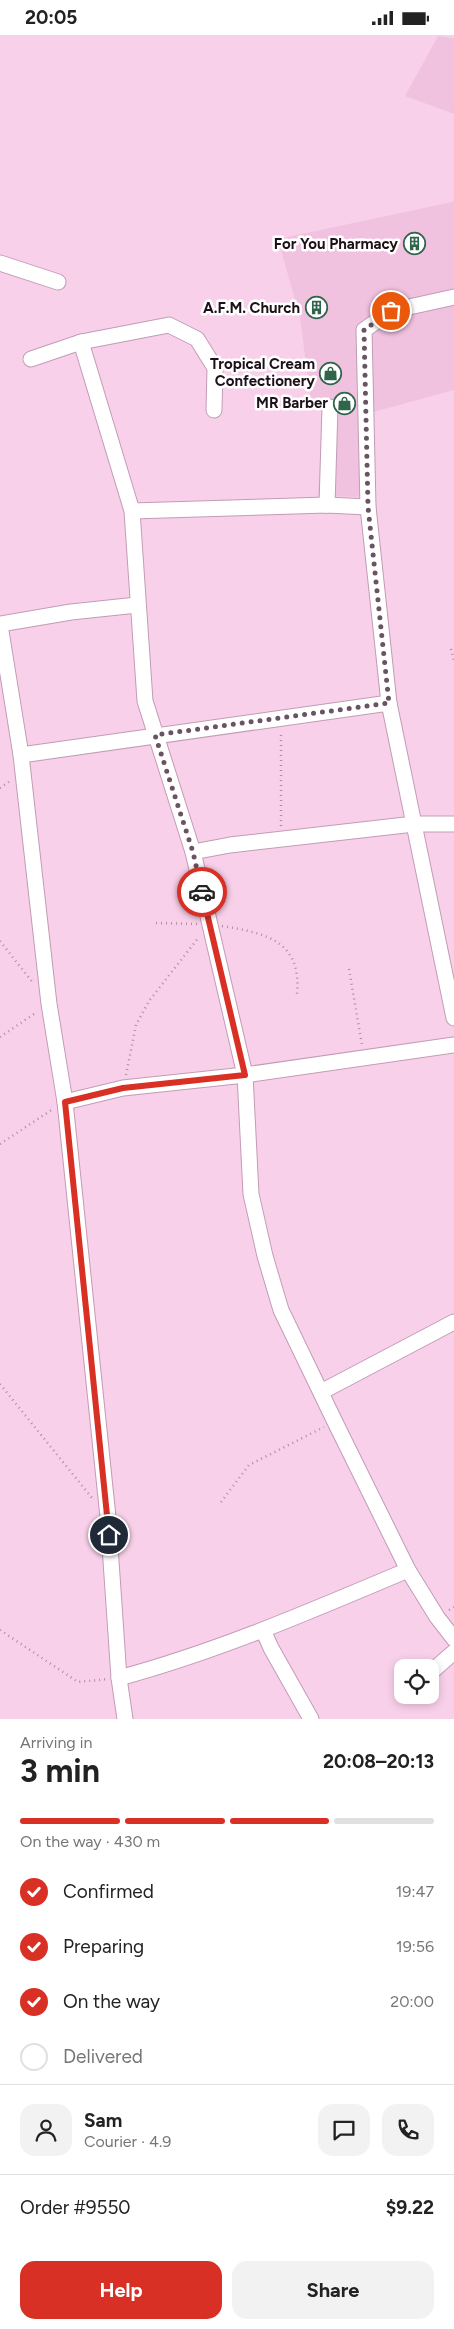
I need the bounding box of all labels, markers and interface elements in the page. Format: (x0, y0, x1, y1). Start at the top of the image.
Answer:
text: 20:05 (25, 6, 77, 29)
building icon: For You Pharmacy (402, 232, 426, 256)
place label: For You Pharmacy (274, 235, 398, 253)
pin (370, 290, 412, 332)
building icon: A.F.M. Church (304, 296, 328, 320)
icon: bag (377, 297, 405, 325)
place label: A.F.M. Church (203, 299, 300, 317)
place label: Tropical Cream Confectionery (210, 355, 315, 390)
shop icon: Tropical Cream Confectionery (319, 361, 343, 385)
shop icon: MR Barber (332, 391, 356, 415)
place label: MR Barber (256, 394, 328, 412)
courier (177, 867, 227, 917)
icon: car (188, 878, 216, 906)
pin (88, 1514, 130, 1556)
icon: home (95, 1521, 123, 1549)
map controls (394, 1659, 439, 1704)
button: locate (394, 1659, 439, 1704)
text: Arriving in (20, 1733, 92, 1752)
text: 20:08–20:13 (323, 1750, 434, 1773)
text: 3 min (20, 1752, 100, 1790)
text: On the way · 430 m (20, 1832, 160, 1851)
icon: check (20, 1878, 48, 1906)
text: Confirmed (63, 1880, 154, 1903)
text: 19:47 (396, 1882, 434, 1901)
icon: check (20, 1933, 48, 1961)
text: Preparing (63, 1935, 144, 1958)
text: 19:56 (396, 1937, 434, 1956)
icon: check (20, 1988, 48, 2016)
text: On the way (63, 1990, 160, 2013)
text: 20:00 (390, 1992, 434, 2011)
text: Delivered (63, 2045, 143, 2068)
button: person (20, 2104, 72, 2156)
button: chat (318, 2104, 370, 2156)
button: phone (382, 2104, 434, 2156)
text: Sam (84, 2109, 122, 2132)
text: Courier · 4.9 (84, 2132, 171, 2151)
text: Order #9550 (20, 2196, 131, 2219)
text: $9.22 (386, 2196, 434, 2219)
button: Help (20, 2261, 222, 2319)
button: Share (232, 2261, 434, 2319)

